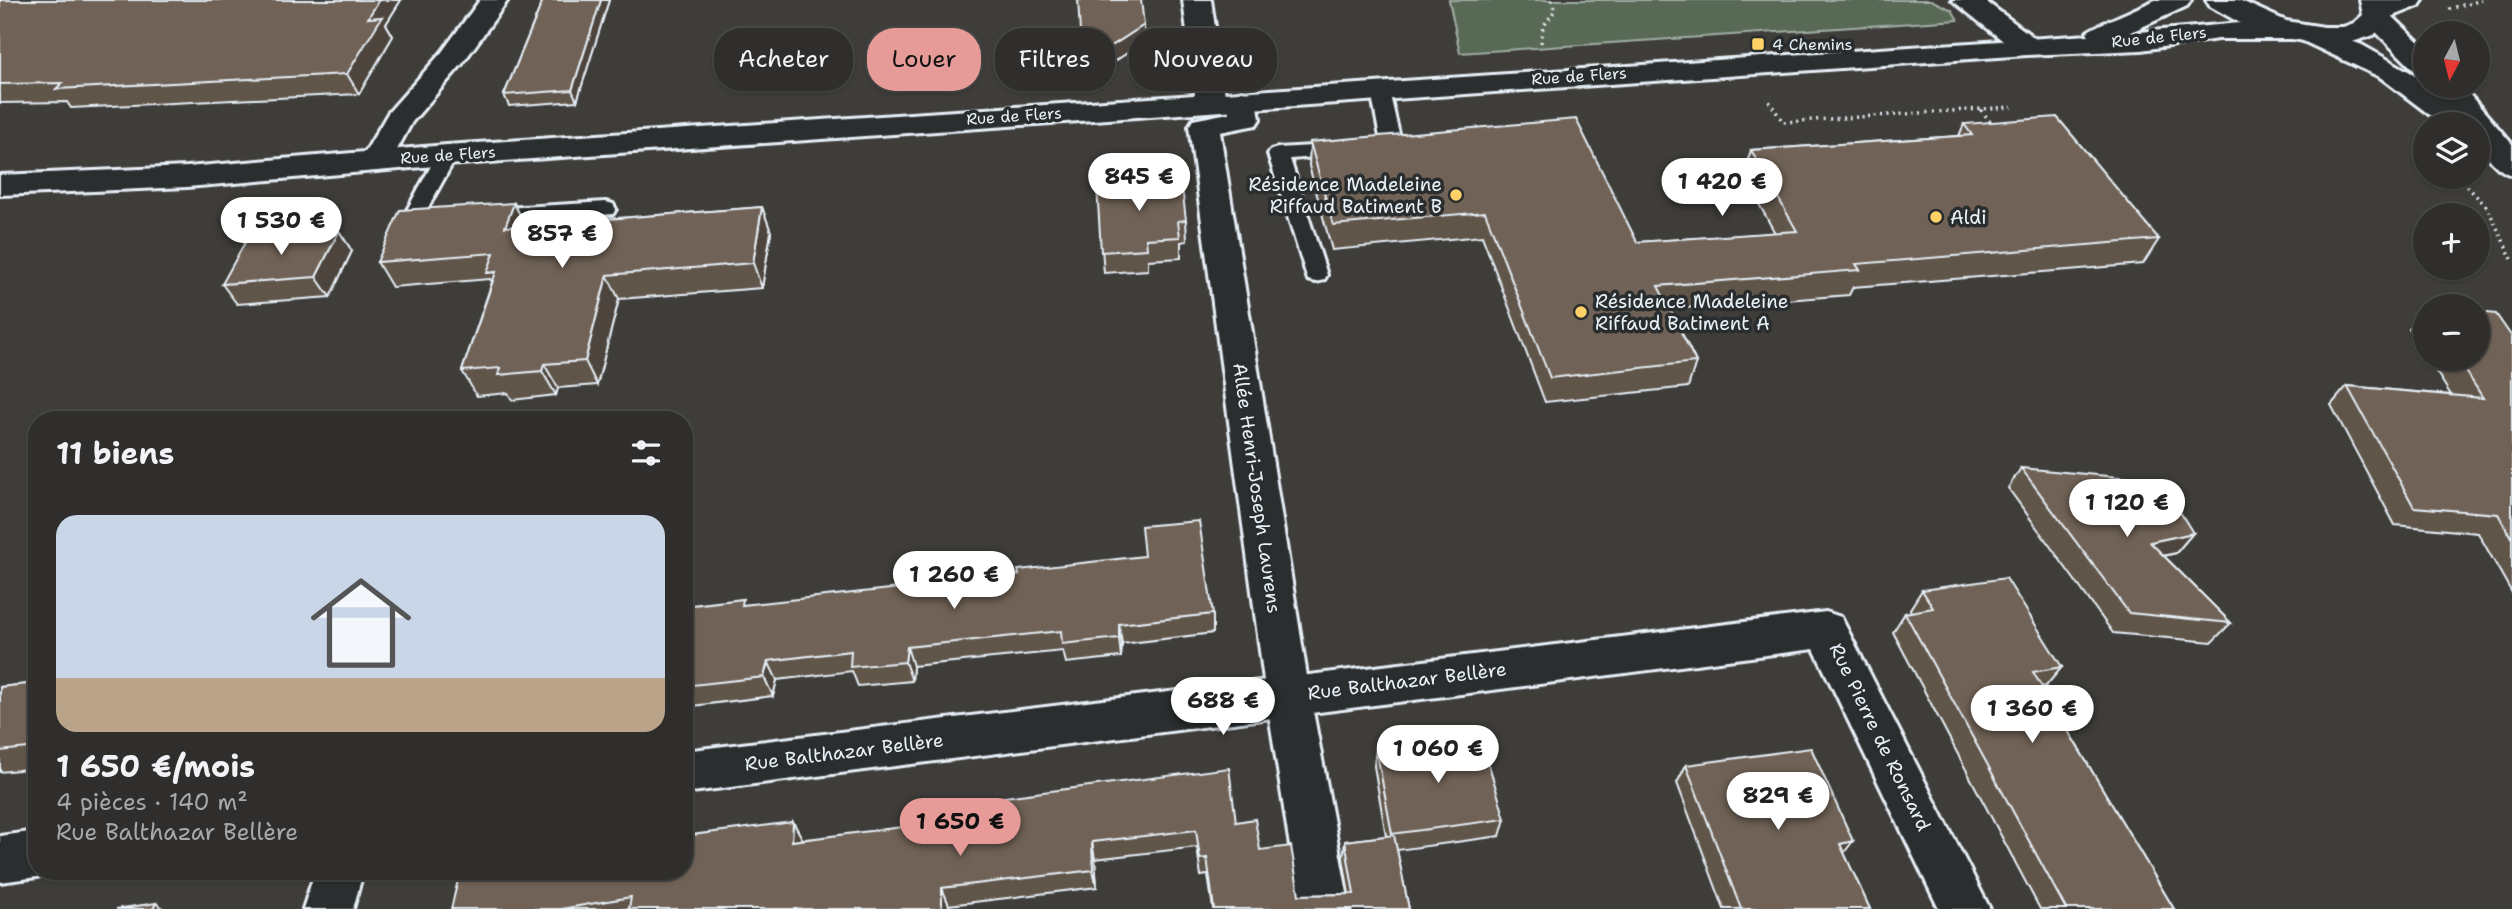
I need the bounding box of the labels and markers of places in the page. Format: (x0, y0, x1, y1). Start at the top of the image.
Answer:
place label: 4 Chemins (1772, 34, 1853, 55)
marker: 4 Chemins (1750, 36, 1766, 52)
pin: 845 € (1090, 154, 1188, 213)
pin: 1 420 € (1657, 158, 1787, 218)
place label: Résidence Madeleine Riffaud Batiment B (1248, 172, 1442, 219)
marker: Résidence Madeleine Riffaud Batiment B (1448, 187, 1464, 203)
pin: 1 530 € (216, 198, 346, 257)
place label: Aldi (1950, 205, 1987, 230)
marker: Aldi (1928, 209, 1944, 225)
pin: 857 € (513, 210, 611, 270)
place label: Résidence Madeleine Riffaud Batiment A (1595, 289, 1789, 336)
marker: Résidence Madeleine Riffaud Batiment A (1573, 304, 1589, 320)
pin: 1 120 € (2062, 480, 2192, 539)
pin: 1 260 € (889, 552, 1019, 611)
pin: 688 € (1174, 678, 1272, 737)
pin: 1 360 € (1967, 686, 2097, 745)
pin: 1 060 € (1373, 726, 1503, 785)
pin: 829 € (1729, 772, 1827, 832)
pin: 1 650 € (895, 798, 1025, 858)

